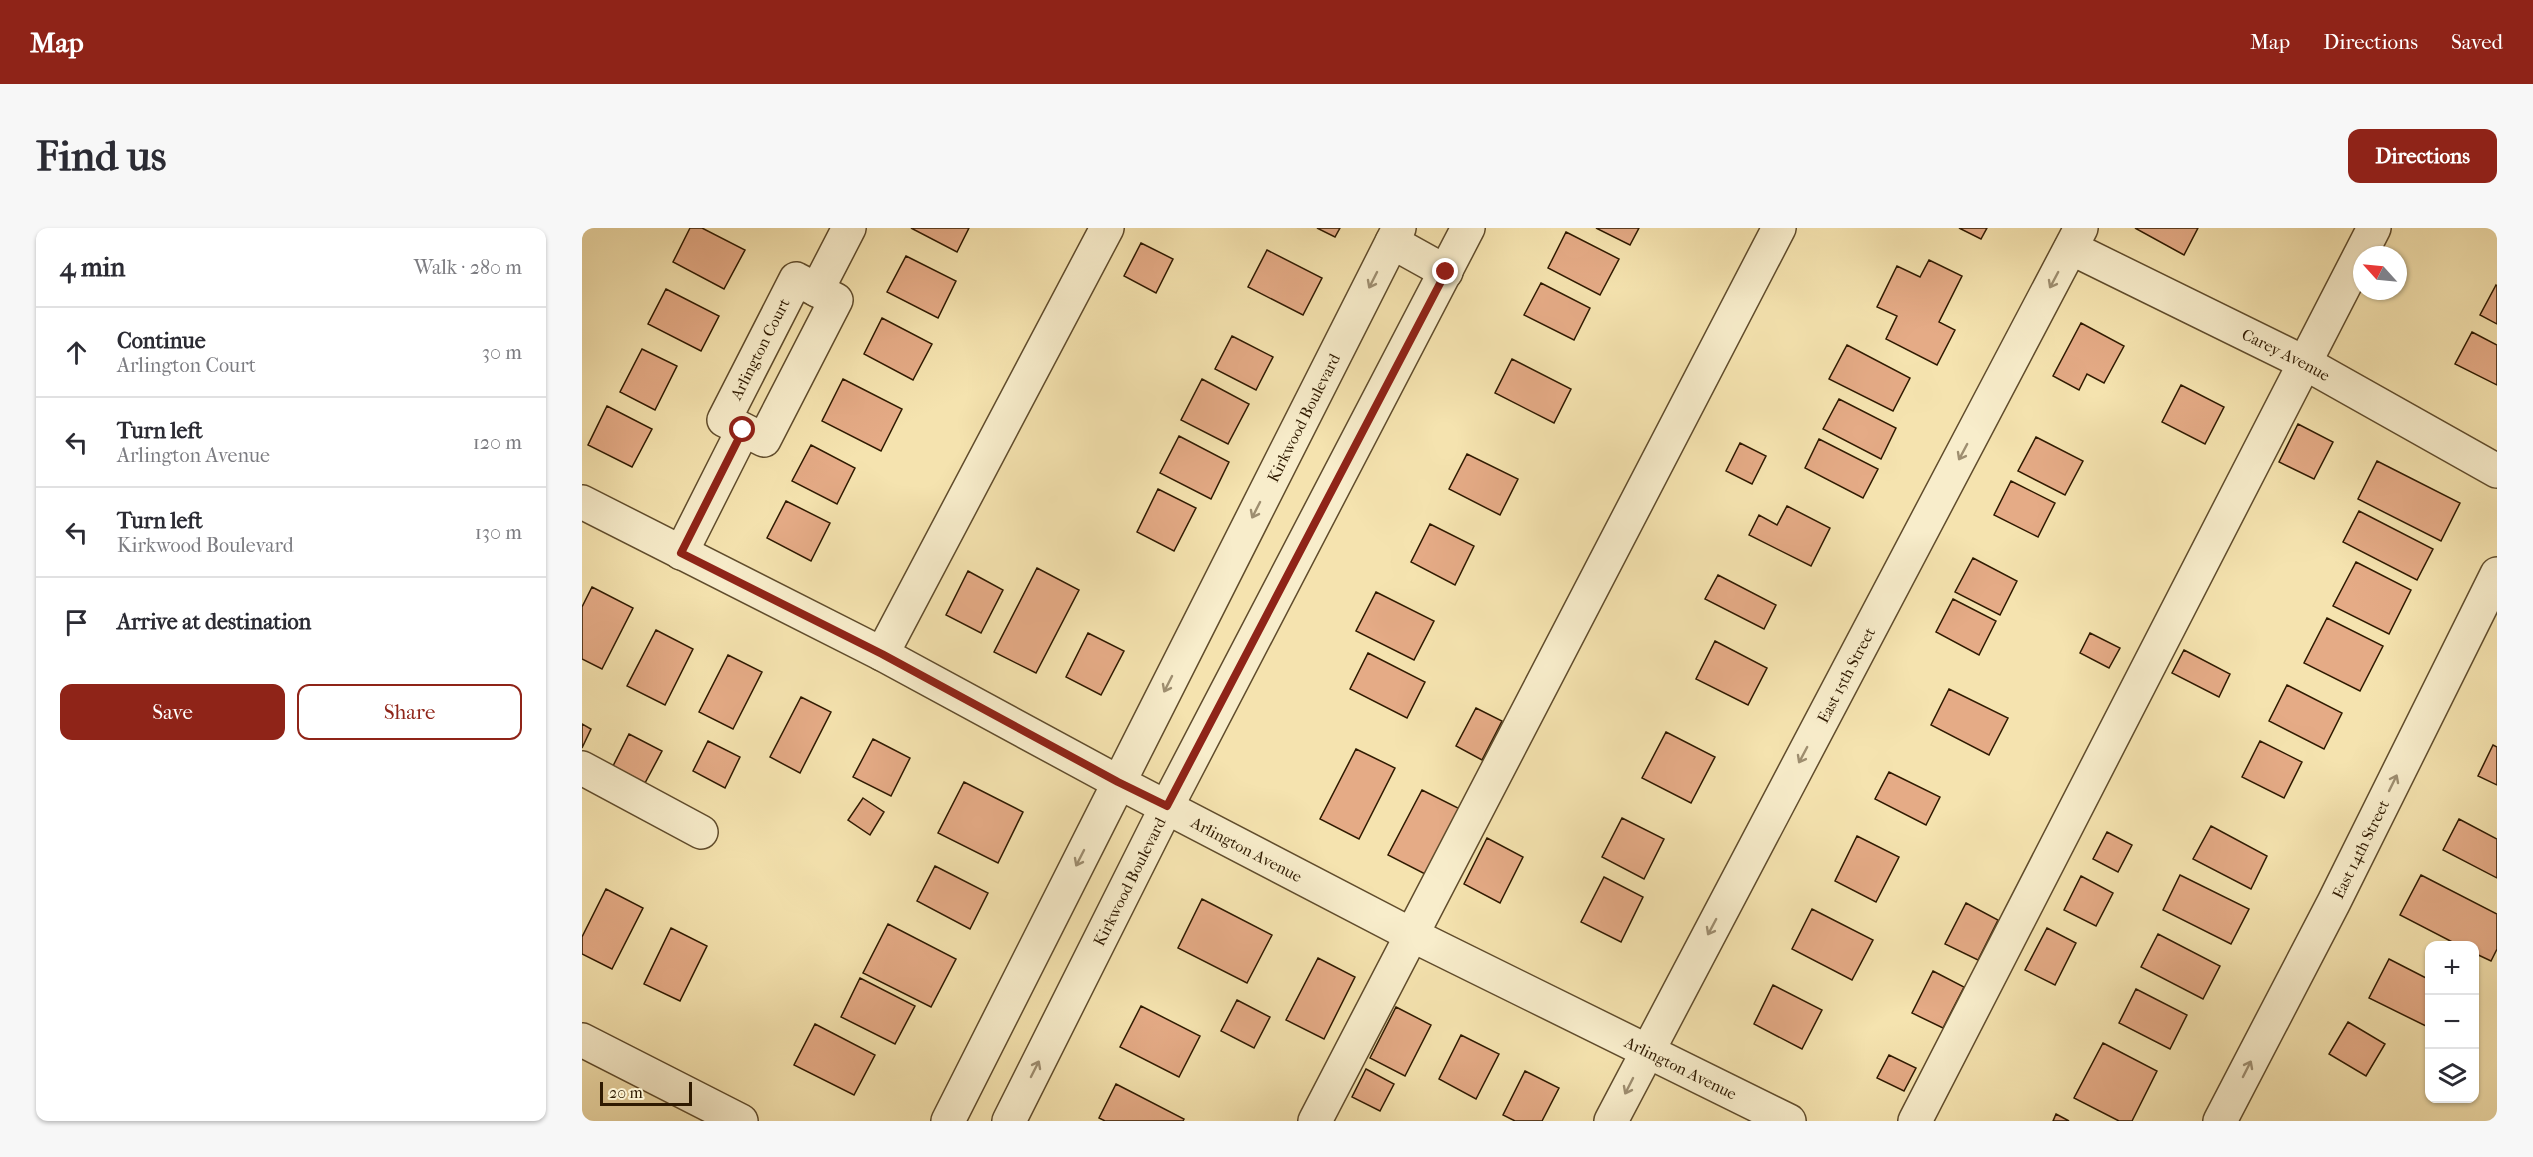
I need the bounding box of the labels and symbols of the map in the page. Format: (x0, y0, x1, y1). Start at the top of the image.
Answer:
north arrow (2353, 246, 2407, 300)
route end (1432, 258, 1458, 284)
one-way arrow (1366, 271, 1378, 289)
one-way arrow (2048, 271, 2060, 288)
street label: Arlington Court (726, 295, 794, 404)
street label: Carey Avenue (2239, 324, 2334, 385)
street label: Kirkwood Boulevard (1263, 350, 1344, 485)
route start (729, 416, 755, 442)
one-way arrow (1957, 443, 1968, 461)
one-way arrow (1250, 501, 1261, 519)
street label: East 15th Street (1813, 624, 1879, 726)
one-way arrow (1161, 675, 1173, 693)
one-way arrow (1797, 746, 1809, 763)
one-way arrow (2388, 775, 2399, 793)
street label: East 14th Street (2328, 796, 2393, 902)
street label: Arlington Avenue (1187, 812, 1306, 886)
street label: Kirkwood Boulevard (1089, 814, 1169, 949)
one-way arrow (1074, 849, 1085, 867)
one-way arrow (1706, 918, 1717, 936)
street label: Arlington Avenue (1621, 1032, 1740, 1103)
one-way arrow (1030, 1060, 1042, 1078)
one-way arrow (2241, 1061, 2253, 1078)
one-way arrow (1623, 1077, 1635, 1094)
scale bar (600, 1079, 692, 1106)

